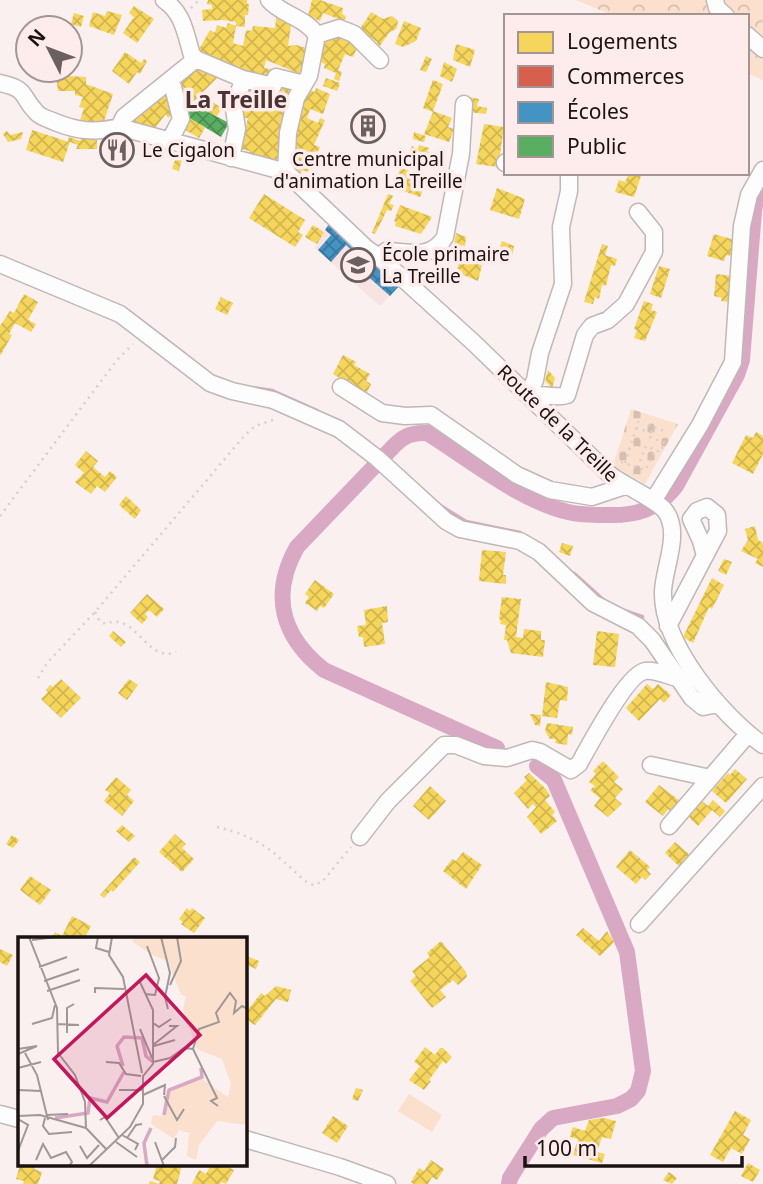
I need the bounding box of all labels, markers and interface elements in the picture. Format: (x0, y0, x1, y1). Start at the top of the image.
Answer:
north arrow (14, 14, 84, 84)
legend (504, 14, 749, 175)
text: N (22, 23, 51, 52)
text: Logements (567, 27, 678, 55)
text: Commerces (567, 62, 684, 90)
district label: La Treille (185, 83, 287, 115)
text: Écoles (567, 97, 629, 125)
building icon: Centre municipal d'animation La Treille (349, 107, 387, 145)
restaurant icon: Le Cigalon (98, 131, 136, 169)
text: Public (567, 132, 627, 160)
place label: Le Cigalon (142, 137, 235, 163)
place label: Centre municipal d'animation La Treille (273, 146, 463, 194)
place label: École primaire La Treille (382, 241, 510, 289)
school or university icon: École primaire La Treille (339, 246, 377, 284)
street label: Route de la Treille (492, 359, 624, 487)
inset map (18, 937, 247, 1166)
scale bar (525, 1124, 742, 1168)
text: 100 m (536, 1134, 597, 1162)

